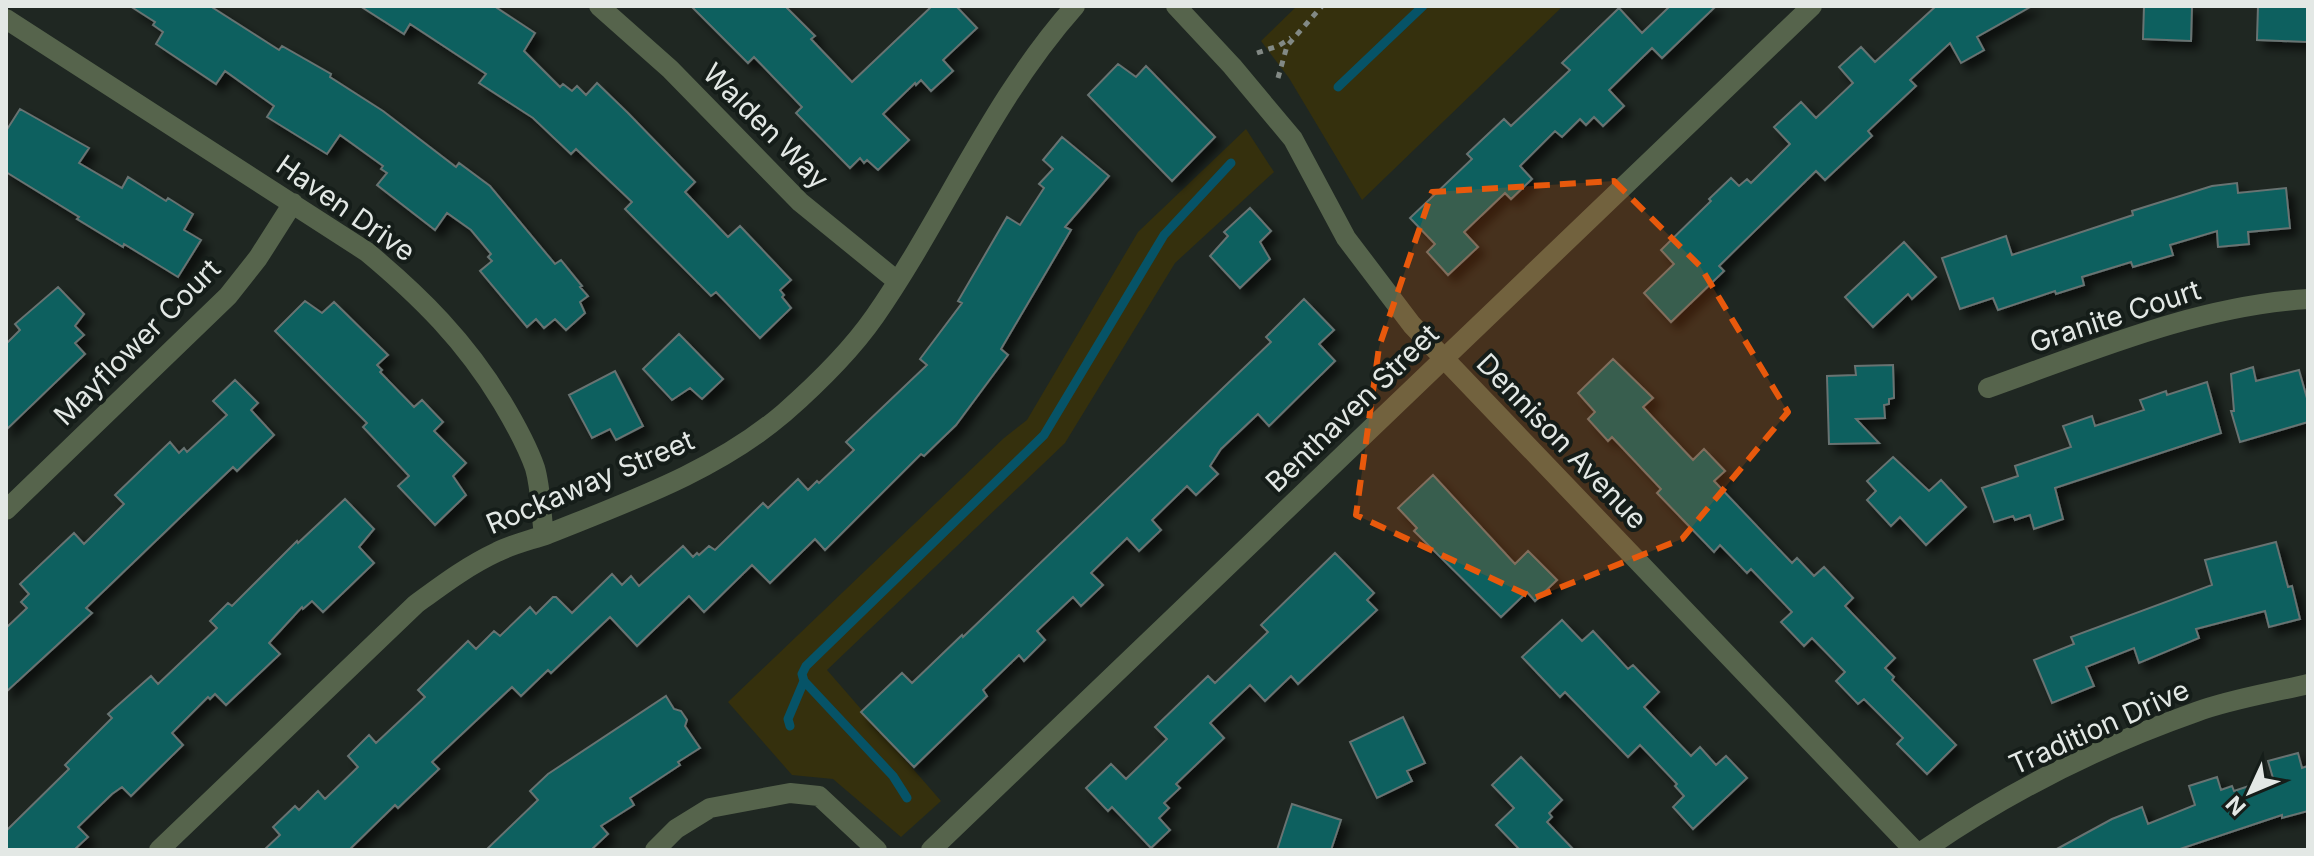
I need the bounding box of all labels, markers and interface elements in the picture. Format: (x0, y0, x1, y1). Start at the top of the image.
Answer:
street label: Walden Way (696, 56, 836, 196)
street label: Haven Drive (270, 148, 422, 268)
street label: Mayflower Court (47, 252, 227, 432)
street label: Granite Court (2025, 272, 2205, 360)
street label: Benthaven Street (1258, 317, 1446, 499)
street label: Dennison Avenue (1470, 346, 1654, 536)
street label: Rockaway Street (481, 423, 699, 541)
street label: Tradition Drive (2004, 672, 2194, 782)
north arrow (2210, 752, 2290, 832)
text: N (2220, 791, 2251, 821)

